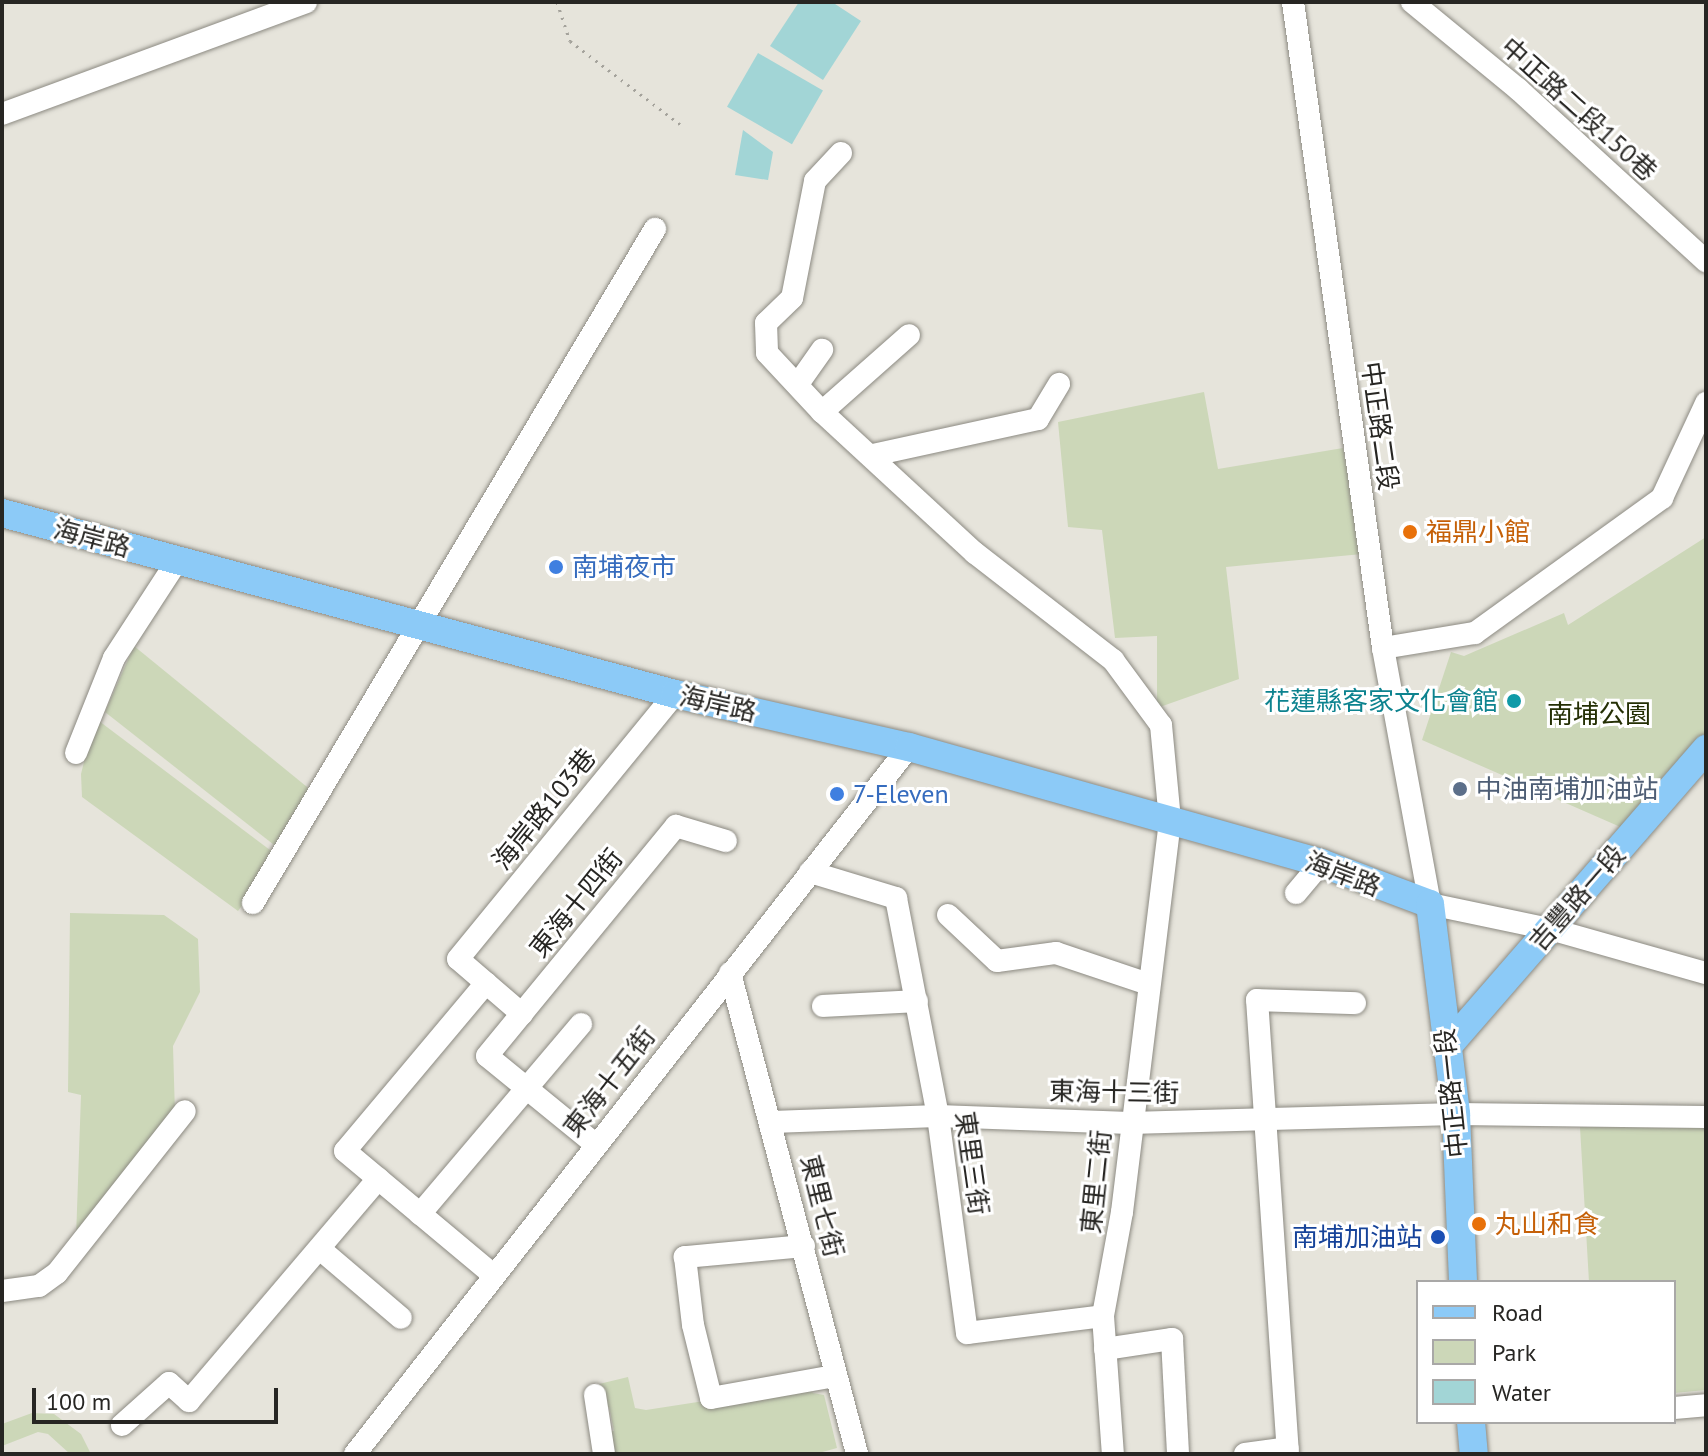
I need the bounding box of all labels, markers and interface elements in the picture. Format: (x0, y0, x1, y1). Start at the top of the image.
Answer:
street label: 中正路二段150巷 (1495, 31, 1663, 187)
street label: 中正路二段 (1356, 359, 1404, 493)
street label: 海岸路 (50, 513, 134, 563)
place label: 福鼎小館 (1426, 516, 1530, 548)
marker: 福鼎小館 (1401, 523, 1419, 541)
place label: 南埔夜市 (572, 551, 676, 583)
marker: 南埔夜市 (547, 558, 565, 576)
street label: 海岸路 (676, 680, 760, 728)
place label: 花蓮縣客家文化會館 (1264, 685, 1498, 717)
marker: 花蓮縣客家文化會館 (1505, 692, 1523, 710)
park label: 南埔公園 (1547, 698, 1651, 730)
street label: 海岸路103巷 (486, 742, 602, 876)
place label: 中油南埔加油站 (1476, 773, 1658, 805)
place label: 7-Eleven (853, 778, 949, 810)
marker: 中油南埔加油站 (1451, 780, 1469, 798)
marker: 7-Eleven (828, 785, 846, 803)
street label: 吉豐路一段 (1523, 839, 1631, 957)
street label: 東海十四街 (523, 843, 629, 963)
street label: 海岸路 (1301, 845, 1385, 903)
street label: 東海十五街 (557, 1021, 661, 1143)
street label: 中正路一段 (1429, 1027, 1473, 1159)
street label: 東海十三街 (1049, 1075, 1179, 1109)
street label: 東里三街 (949, 1109, 995, 1217)
street label: 東里二街 (1075, 1129, 1117, 1235)
street label: 東里七街 (794, 1152, 850, 1260)
place label: 丸山和食 (1495, 1208, 1599, 1240)
marker: 丸山和食 (1470, 1215, 1488, 1233)
place label: 南埔加油站 (1292, 1221, 1422, 1253)
marker: 南埔加油站 (1429, 1228, 1447, 1246)
legend (1416, 1280, 1676, 1424)
text: Road (1492, 1297, 1543, 1328)
text: Park (1492, 1337, 1536, 1368)
scale bar (36, 1372, 282, 1422)
text: Water (1492, 1377, 1551, 1408)
text: 100 m (46, 1386, 111, 1417)

